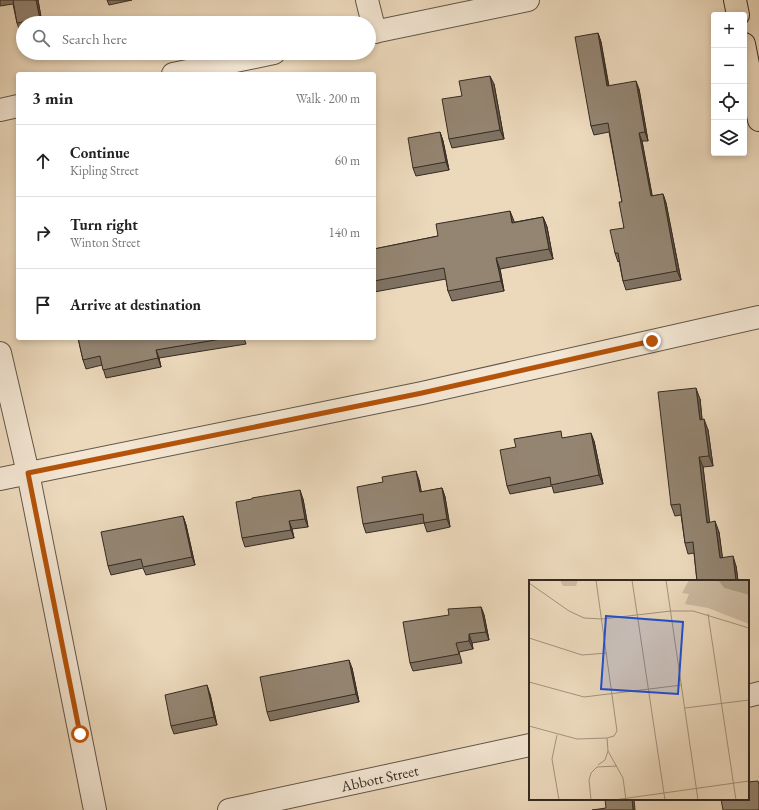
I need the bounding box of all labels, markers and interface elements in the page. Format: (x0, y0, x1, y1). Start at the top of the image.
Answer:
map controls (711, 12, 747, 156)
button: + (711, 12, 747, 48)
search box (16, 16, 376, 60)
icon: search (30, 27, 52, 49)
text: Search here (62, 29, 127, 48)
button: − (711, 48, 747, 84)
button: locate (711, 84, 747, 120)
text: 3 min (32, 87, 73, 109)
text: Walk · 200 m (296, 90, 360, 107)
button: layers (711, 120, 747, 156)
text: Continue (70, 143, 130, 162)
icon: ahead (32, 150, 54, 172)
text: 60 m (335, 152, 360, 169)
text: Kipling Street (70, 162, 139, 179)
text: Turn right (70, 215, 138, 234)
icon: right (32, 222, 54, 244)
text: 140 m (329, 224, 360, 241)
text: Winton Street (70, 234, 140, 251)
icon: arrive (32, 294, 54, 316)
text: Arrive at destination (70, 295, 201, 314)
route end (643, 332, 661, 350)
inset map (529, 580, 749, 800)
route start (71, 725, 89, 743)
street label: Abbott Street (338, 760, 420, 795)

